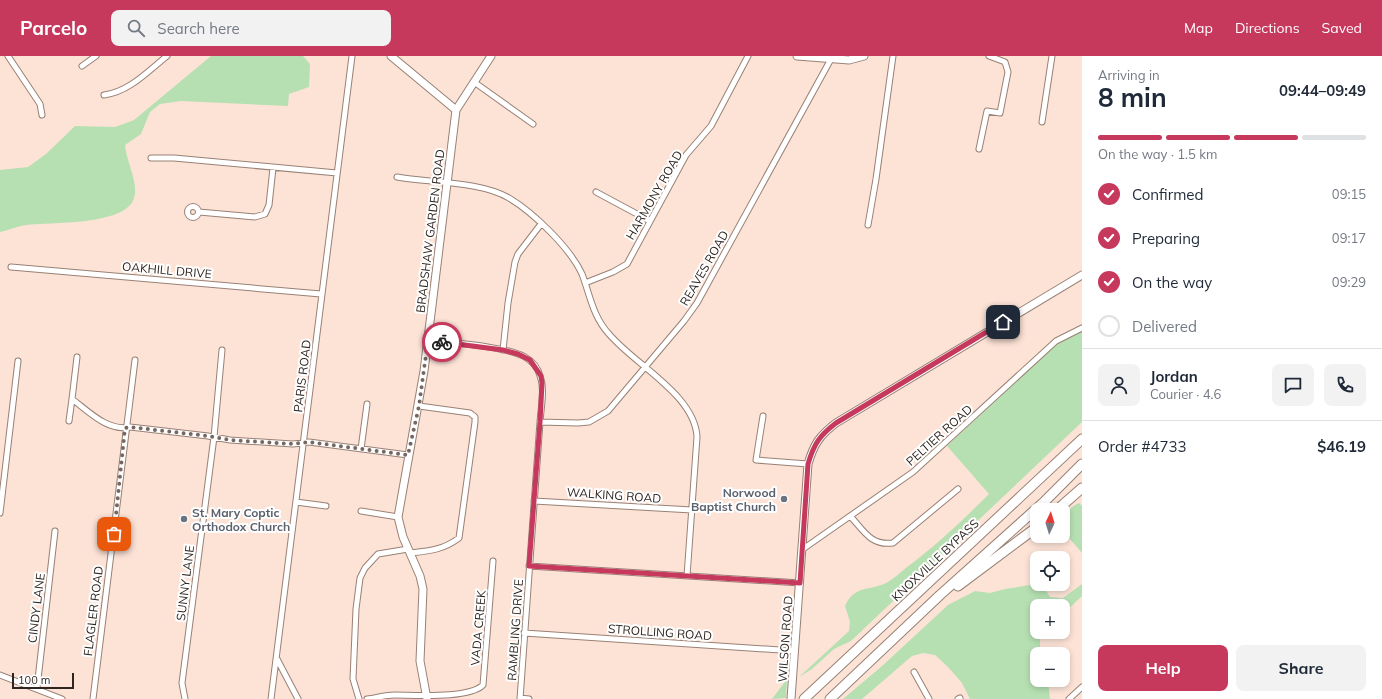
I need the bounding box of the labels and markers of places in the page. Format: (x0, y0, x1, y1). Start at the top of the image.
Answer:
pin (986, 305, 1020, 339)
place label: Norwood Baptist Church (691, 485, 776, 514)
marker: Norwood Baptist Church (779, 494, 789, 504)
place label: St. Mary Coptic Orthodox Church (192, 505, 290, 534)
marker: St. Mary Coptic Orthodox Church (179, 514, 189, 524)
pin (97, 517, 131, 551)

